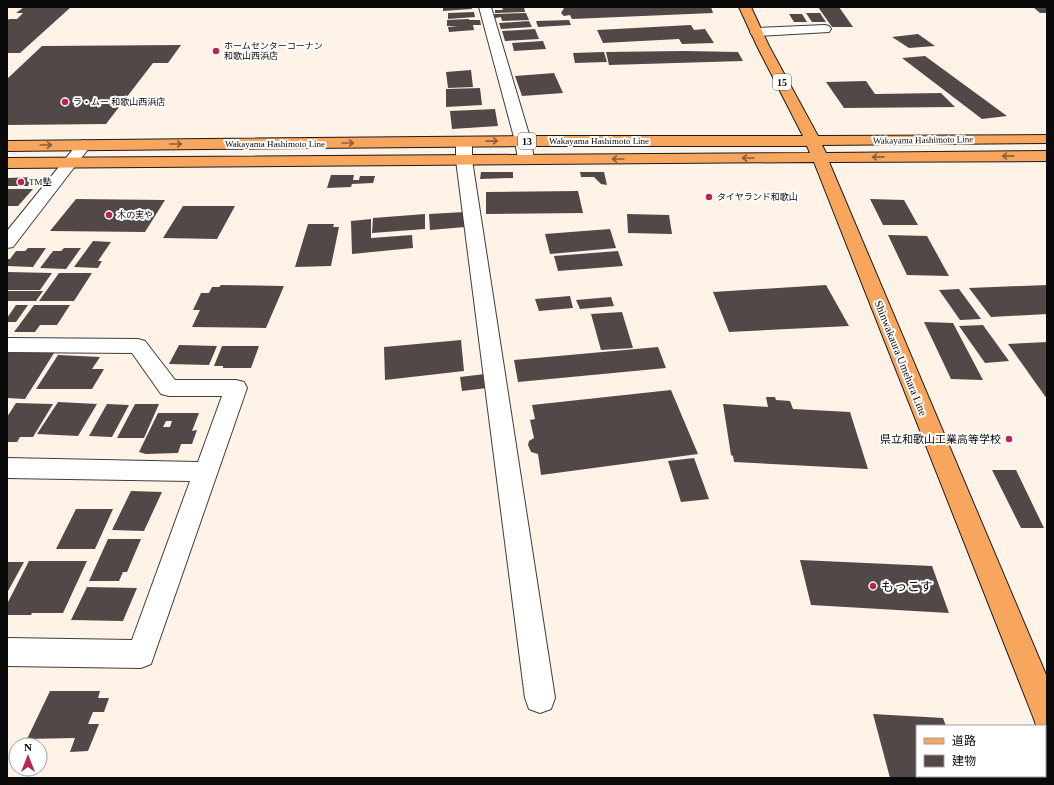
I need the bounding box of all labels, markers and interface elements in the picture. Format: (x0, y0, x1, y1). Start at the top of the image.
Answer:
place label: ホームセンターコーナン 和歌山西浜店 (224, 41, 323, 61)
marker: ホームセンターコーナン 和歌山西浜店 (211, 46, 221, 56)
road number: 15 (773, 74, 791, 90)
marker: ラ・ムー 和歌山西浜店 (60, 97, 70, 107)
place label: ラ・ムー 和歌山西浜店 (73, 97, 165, 107)
road number: 13 (518, 133, 536, 149)
street label: Wakayama Hashimoto Line (873, 134, 973, 146)
street label: Wakayama Hashimoto Line (549, 136, 649, 146)
one-way arrow (485, 138, 498, 145)
street label: Wakayama Hashimoto Line (225, 139, 325, 149)
one-way arrow (341, 139, 354, 147)
one-way arrow (169, 140, 182, 148)
one-way arrow (39, 142, 52, 149)
one-way arrow (1002, 152, 1015, 160)
one-way arrow (872, 153, 885, 161)
one-way arrow (742, 154, 755, 162)
one-way arrow (612, 155, 625, 163)
marker: TM塾 (16, 177, 26, 187)
place label: TM塾 (29, 177, 52, 187)
marker: タイヤランド和歌山 (704, 192, 714, 202)
place label: タイヤランド和歌山 (717, 192, 798, 202)
marker: 木の実や (104, 210, 114, 220)
place label: 木の実や (117, 210, 153, 220)
street label: Shinwakaura Umehara Line (872, 299, 930, 418)
place label: 県立和歌山工業高等学校 (880, 433, 1001, 445)
marker: 県立和歌山工業高等学校 (1004, 434, 1014, 444)
place label: もっこす (881, 579, 933, 594)
marker: もっこす (868, 581, 878, 591)
legend (916, 725, 1046, 777)
text: 道路 (952, 734, 976, 748)
north arrow (8, 737, 48, 777)
text: N (24, 741, 32, 753)
text: 建物 (952, 754, 976, 768)

